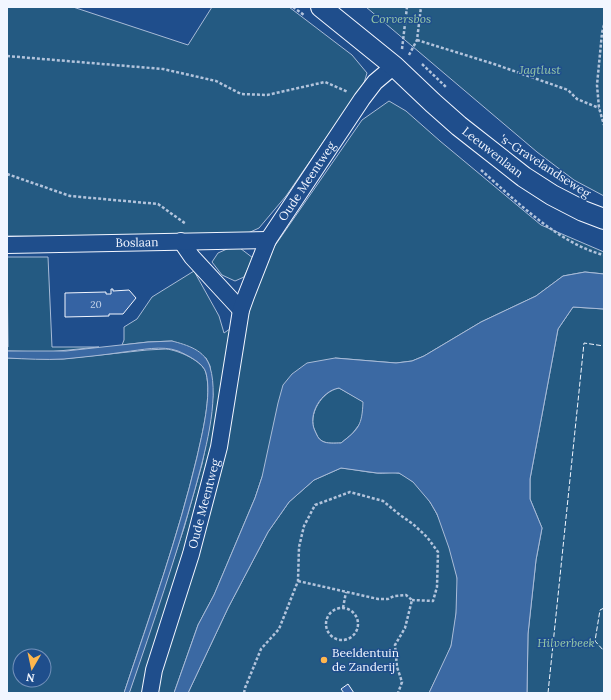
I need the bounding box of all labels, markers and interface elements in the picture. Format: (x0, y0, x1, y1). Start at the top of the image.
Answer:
park label: Corversbos (371, 11, 431, 26)
park label: Jagtlust (518, 62, 561, 77)
street label: Leeuwenlaan (459, 123, 526, 180)
street label: 's-Gravelandseweg (497, 131, 594, 201)
street label: Oude Meentweg (275, 138, 339, 224)
street label: Boslaan (115, 234, 159, 250)
house number: 20 (90, 298, 102, 311)
street label: Oude Meentweg (185, 457, 223, 550)
park label: Hilverbeek (537, 635, 595, 650)
place label: Beeldentuin de Zanderij (332, 645, 399, 674)
north arrow (12, 648, 52, 688)
marker: Beeldentuin de Zanderij (319, 655, 329, 665)
text: N (25, 670, 36, 685)

